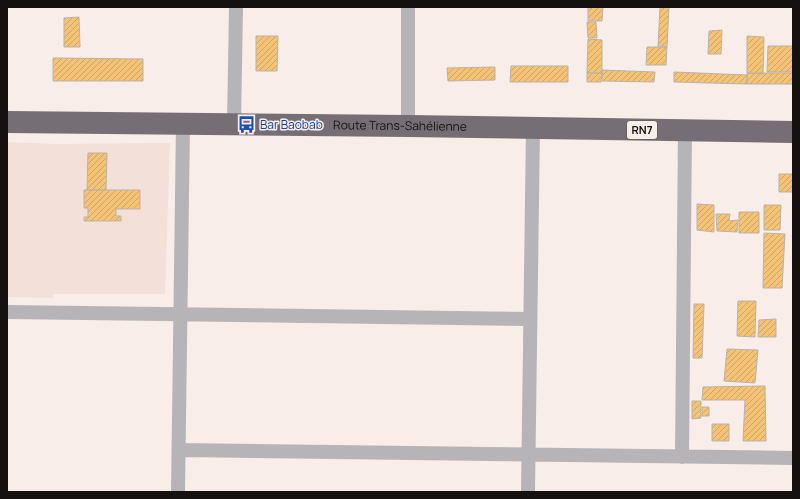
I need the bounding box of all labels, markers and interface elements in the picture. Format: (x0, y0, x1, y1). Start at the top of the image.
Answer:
bus stop icon: Bar Baobab (237, 115, 257, 135)
place label: Bar Baobab (260, 116, 323, 133)
street label: Route Trans-Sahélienne (333, 116, 467, 135)
road number: RN7 (627, 121, 657, 139)

